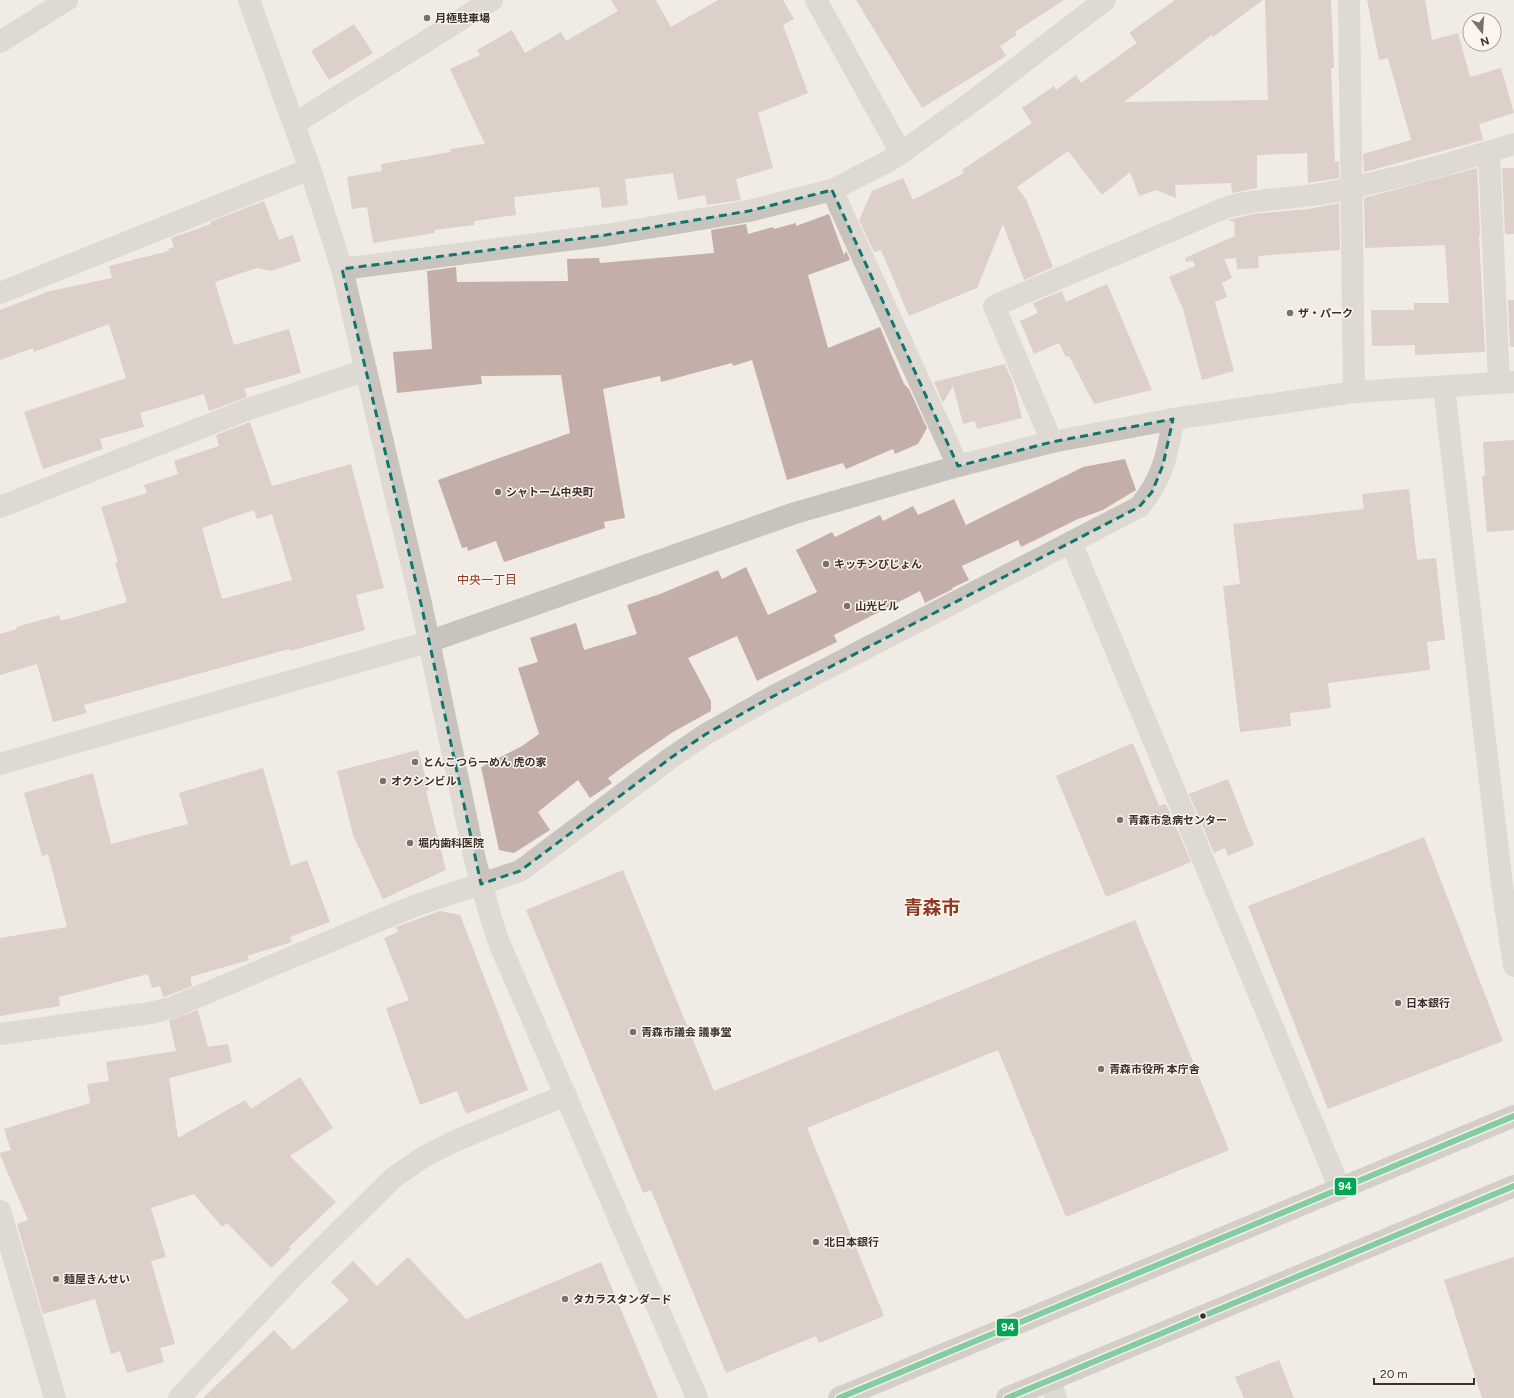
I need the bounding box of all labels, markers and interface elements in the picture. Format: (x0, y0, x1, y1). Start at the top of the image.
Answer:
place label: 月極駐車場 (435, 12, 490, 25)
north arrow (1462, 12, 1502, 52)
marker: 月極駐車場 (422, 13, 432, 23)
text: N (1479, 34, 1491, 49)
place label: ザ・パーク (1298, 307, 1353, 320)
marker: ザ・パーク (1285, 308, 1295, 318)
place label: シャトーム中央町 (506, 486, 594, 499)
marker: シャトーム中央町 (493, 487, 503, 497)
place label: キッチンぴじょん (834, 558, 922, 571)
marker: キッチンぴじょん (821, 559, 831, 569)
district label: 中央一丁目 (457, 573, 517, 587)
place label: 山光ビル (855, 600, 899, 613)
marker: 山光ビル (842, 601, 852, 611)
place label: とんこつらーめん 虎の家 (423, 756, 547, 769)
marker: とんこつらーめん 虎の家 (410, 757, 420, 767)
place label: オクシンビル (391, 775, 457, 788)
marker: オクシンビル (378, 776, 388, 786)
place label: 青森市急病センター (1128, 814, 1227, 827)
marker: 青森市急病センター (1115, 815, 1125, 825)
place label: 堀内歯科医院 (418, 837, 484, 850)
marker: 堀内歯科医院 (405, 838, 415, 848)
district label: 青森市 (903, 896, 961, 919)
place label: 日本銀行 (1406, 997, 1450, 1010)
marker: 日本銀行 (1393, 998, 1403, 1008)
place label: 青森市議会 議事堂 (641, 1026, 732, 1039)
marker: 青森市議会 議事堂 (628, 1027, 638, 1037)
place label: 青森市役所 本庁舎 (1109, 1063, 1201, 1076)
marker: 青森市役所 本庁舎 (1096, 1064, 1106, 1074)
line badge: 94 (1334, 1177, 1357, 1196)
text: 94 (1338, 1180, 1352, 1193)
place label: 北日本銀行 (824, 1236, 879, 1249)
marker: 北日本銀行 (811, 1237, 821, 1247)
place label: 麺屋きんせい (63, 1273, 130, 1286)
marker: 麺屋きんせい (51, 1274, 61, 1284)
place label: タカラスタンダード (573, 1293, 672, 1306)
marker: タカラスタンダード (560, 1294, 570, 1304)
unlabelled marker (1198, 1311, 1208, 1321)
line badge: 94 (996, 1318, 1019, 1337)
text: 94 (1001, 1321, 1015, 1334)
scale bar (1374, 1360, 1474, 1386)
text: 20 m (1380, 1367, 1408, 1381)

